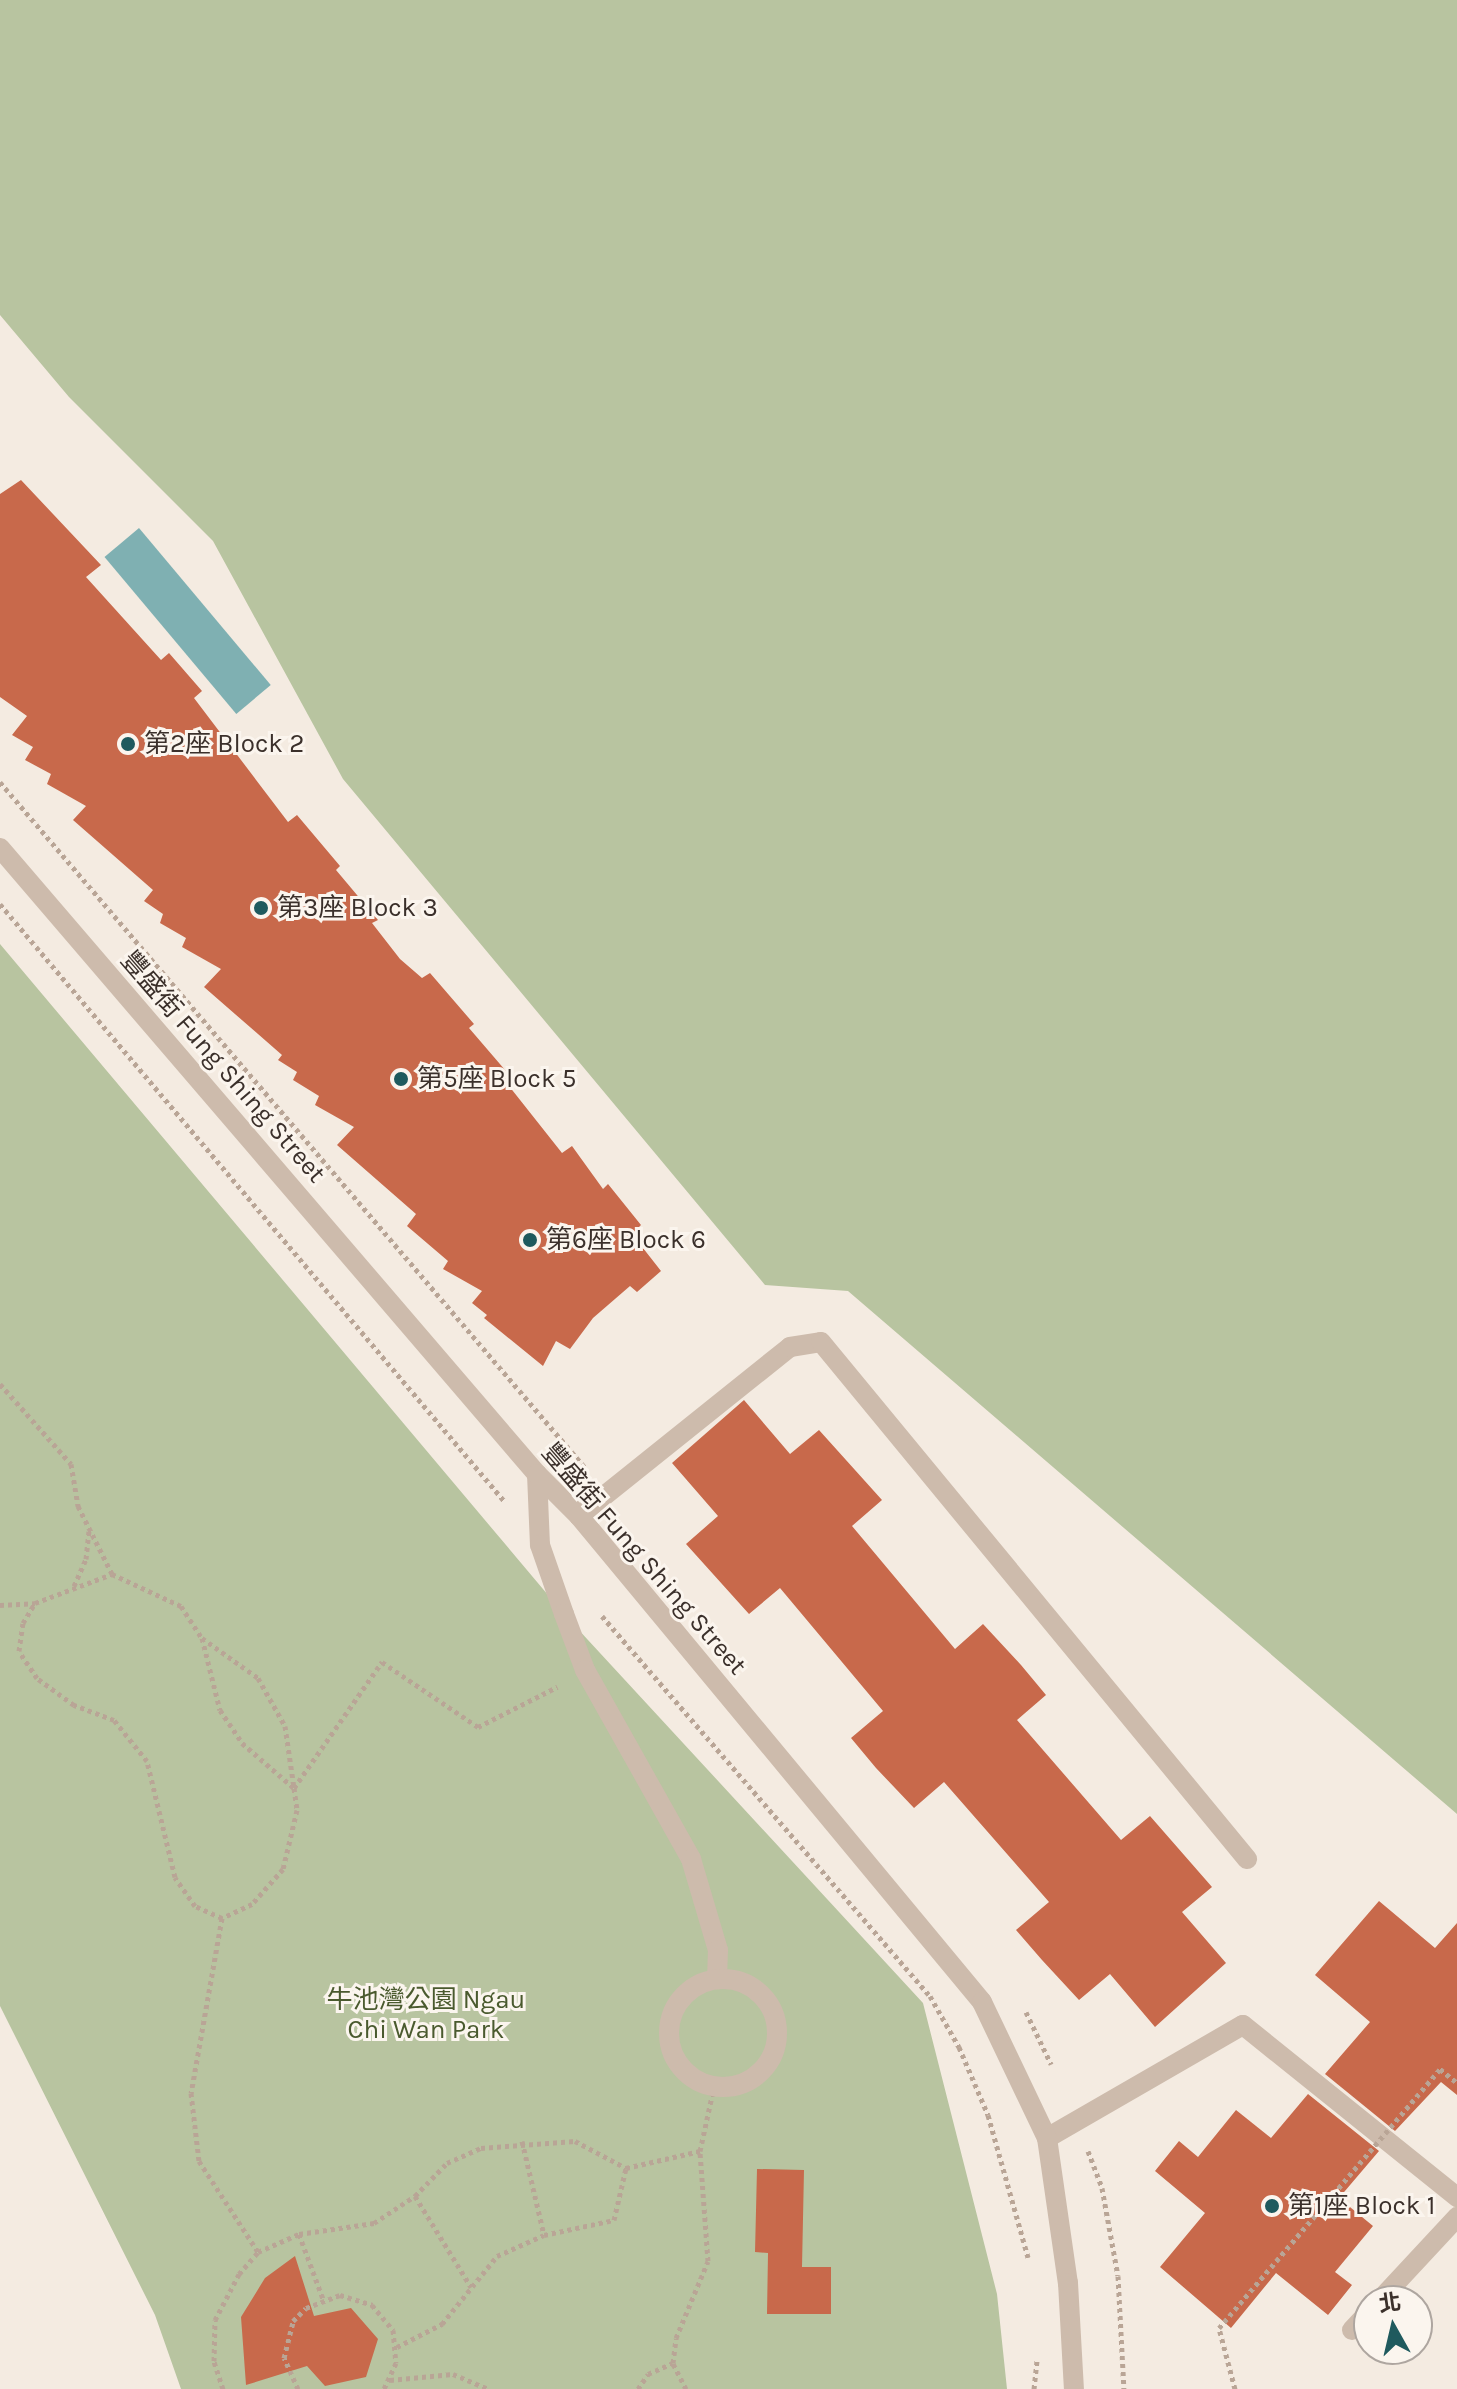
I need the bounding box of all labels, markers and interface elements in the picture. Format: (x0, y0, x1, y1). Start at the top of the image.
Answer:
place label: 第2座 Block 2 (144, 728, 304, 760)
marker: 第2座 Block 2 (119, 735, 137, 753)
place label: 第3座 Block 3 (277, 892, 438, 924)
marker: 第3座 Block 3 (252, 899, 270, 917)
street label: 豐盛街 Fung Shing Street (114, 945, 332, 1189)
place label: 第5座 Block 5 (417, 1063, 576, 1095)
marker: 第5座 Block 5 (392, 1070, 410, 1088)
place label: 第6座 Block 6 (546, 1224, 706, 1256)
marker: 第6座 Block 6 (521, 1231, 539, 1249)
street label: 豐盛街 Fung Shing Street (535, 1437, 753, 1681)
park label: 牛池灣公園 Ngau Chi Wan Park (327, 1984, 525, 2046)
place label: 第1座 Block 1 (1288, 2190, 1435, 2222)
marker: 第1座 Block 1 (1263, 2197, 1281, 2215)
north arrow (1353, 2285, 1433, 2365)
text: 北 (1377, 2289, 1403, 2318)

